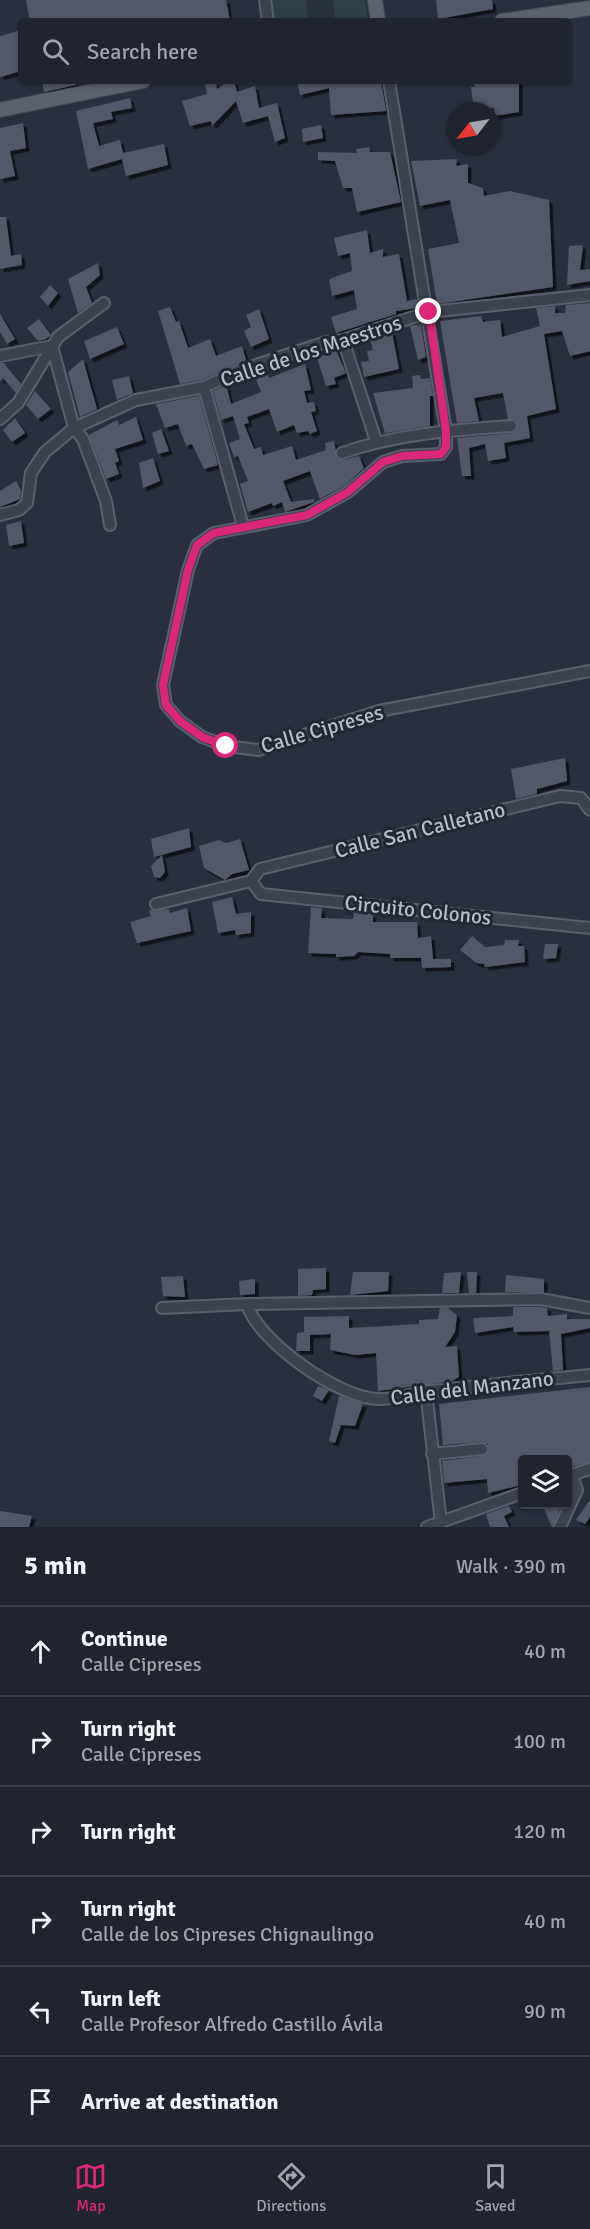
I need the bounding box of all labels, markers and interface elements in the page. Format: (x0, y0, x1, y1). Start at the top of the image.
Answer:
search box (18, 18, 572, 84)
icon: search (39, 35, 72, 68)
text: Search here (87, 38, 198, 65)
north arrow (446, 102, 500, 156)
route end (415, 298, 441, 324)
street label: Calle de los Maestros (217, 309, 405, 393)
street label: Calle Cipreses (258, 699, 386, 759)
route start (212, 732, 238, 758)
street label: Calle San Calletano (332, 796, 508, 864)
street label: Circuito Colonos (343, 889, 493, 931)
street label: Calle del Manzano (389, 1365, 555, 1411)
map controls (518, 1455, 572, 1509)
button: layers (518, 1455, 572, 1509)
text: 5 min (24, 1550, 87, 1582)
text: Walk · 390 m (456, 1554, 566, 1579)
text: Continue (81, 1625, 168, 1652)
icon: ahead (24, 1635, 57, 1668)
text: 40 m (524, 1639, 566, 1664)
text: Calle Cipreses (81, 1652, 201, 1677)
text: Turn right (81, 1715, 176, 1742)
icon: right (24, 1725, 57, 1758)
text: 100 m (513, 1729, 566, 1754)
text: Calle Cipreses (81, 1742, 201, 1767)
icon: right (24, 1815, 57, 1848)
text: Turn right (81, 1818, 176, 1845)
text: 120 m (513, 1819, 566, 1844)
text: Turn right (81, 1895, 176, 1922)
icon: right (24, 1905, 57, 1938)
text: 40 m (524, 1909, 566, 1934)
text: Calle de los Cipreses Chignaulingo (81, 1922, 374, 1947)
text: Turn left (81, 1985, 161, 2012)
icon: left (24, 1995, 57, 2028)
text: 90 m (524, 1999, 566, 2024)
text: Calle Profesor Alfredo Castillo Ávila (81, 2012, 384, 2037)
icon: arrive (24, 2085, 57, 2118)
text: Arrive at destination (81, 2088, 278, 2115)
tab: Map (74, 2160, 107, 2216)
tab: Directions (256, 2160, 326, 2216)
tab: Saved (475, 2160, 516, 2216)

